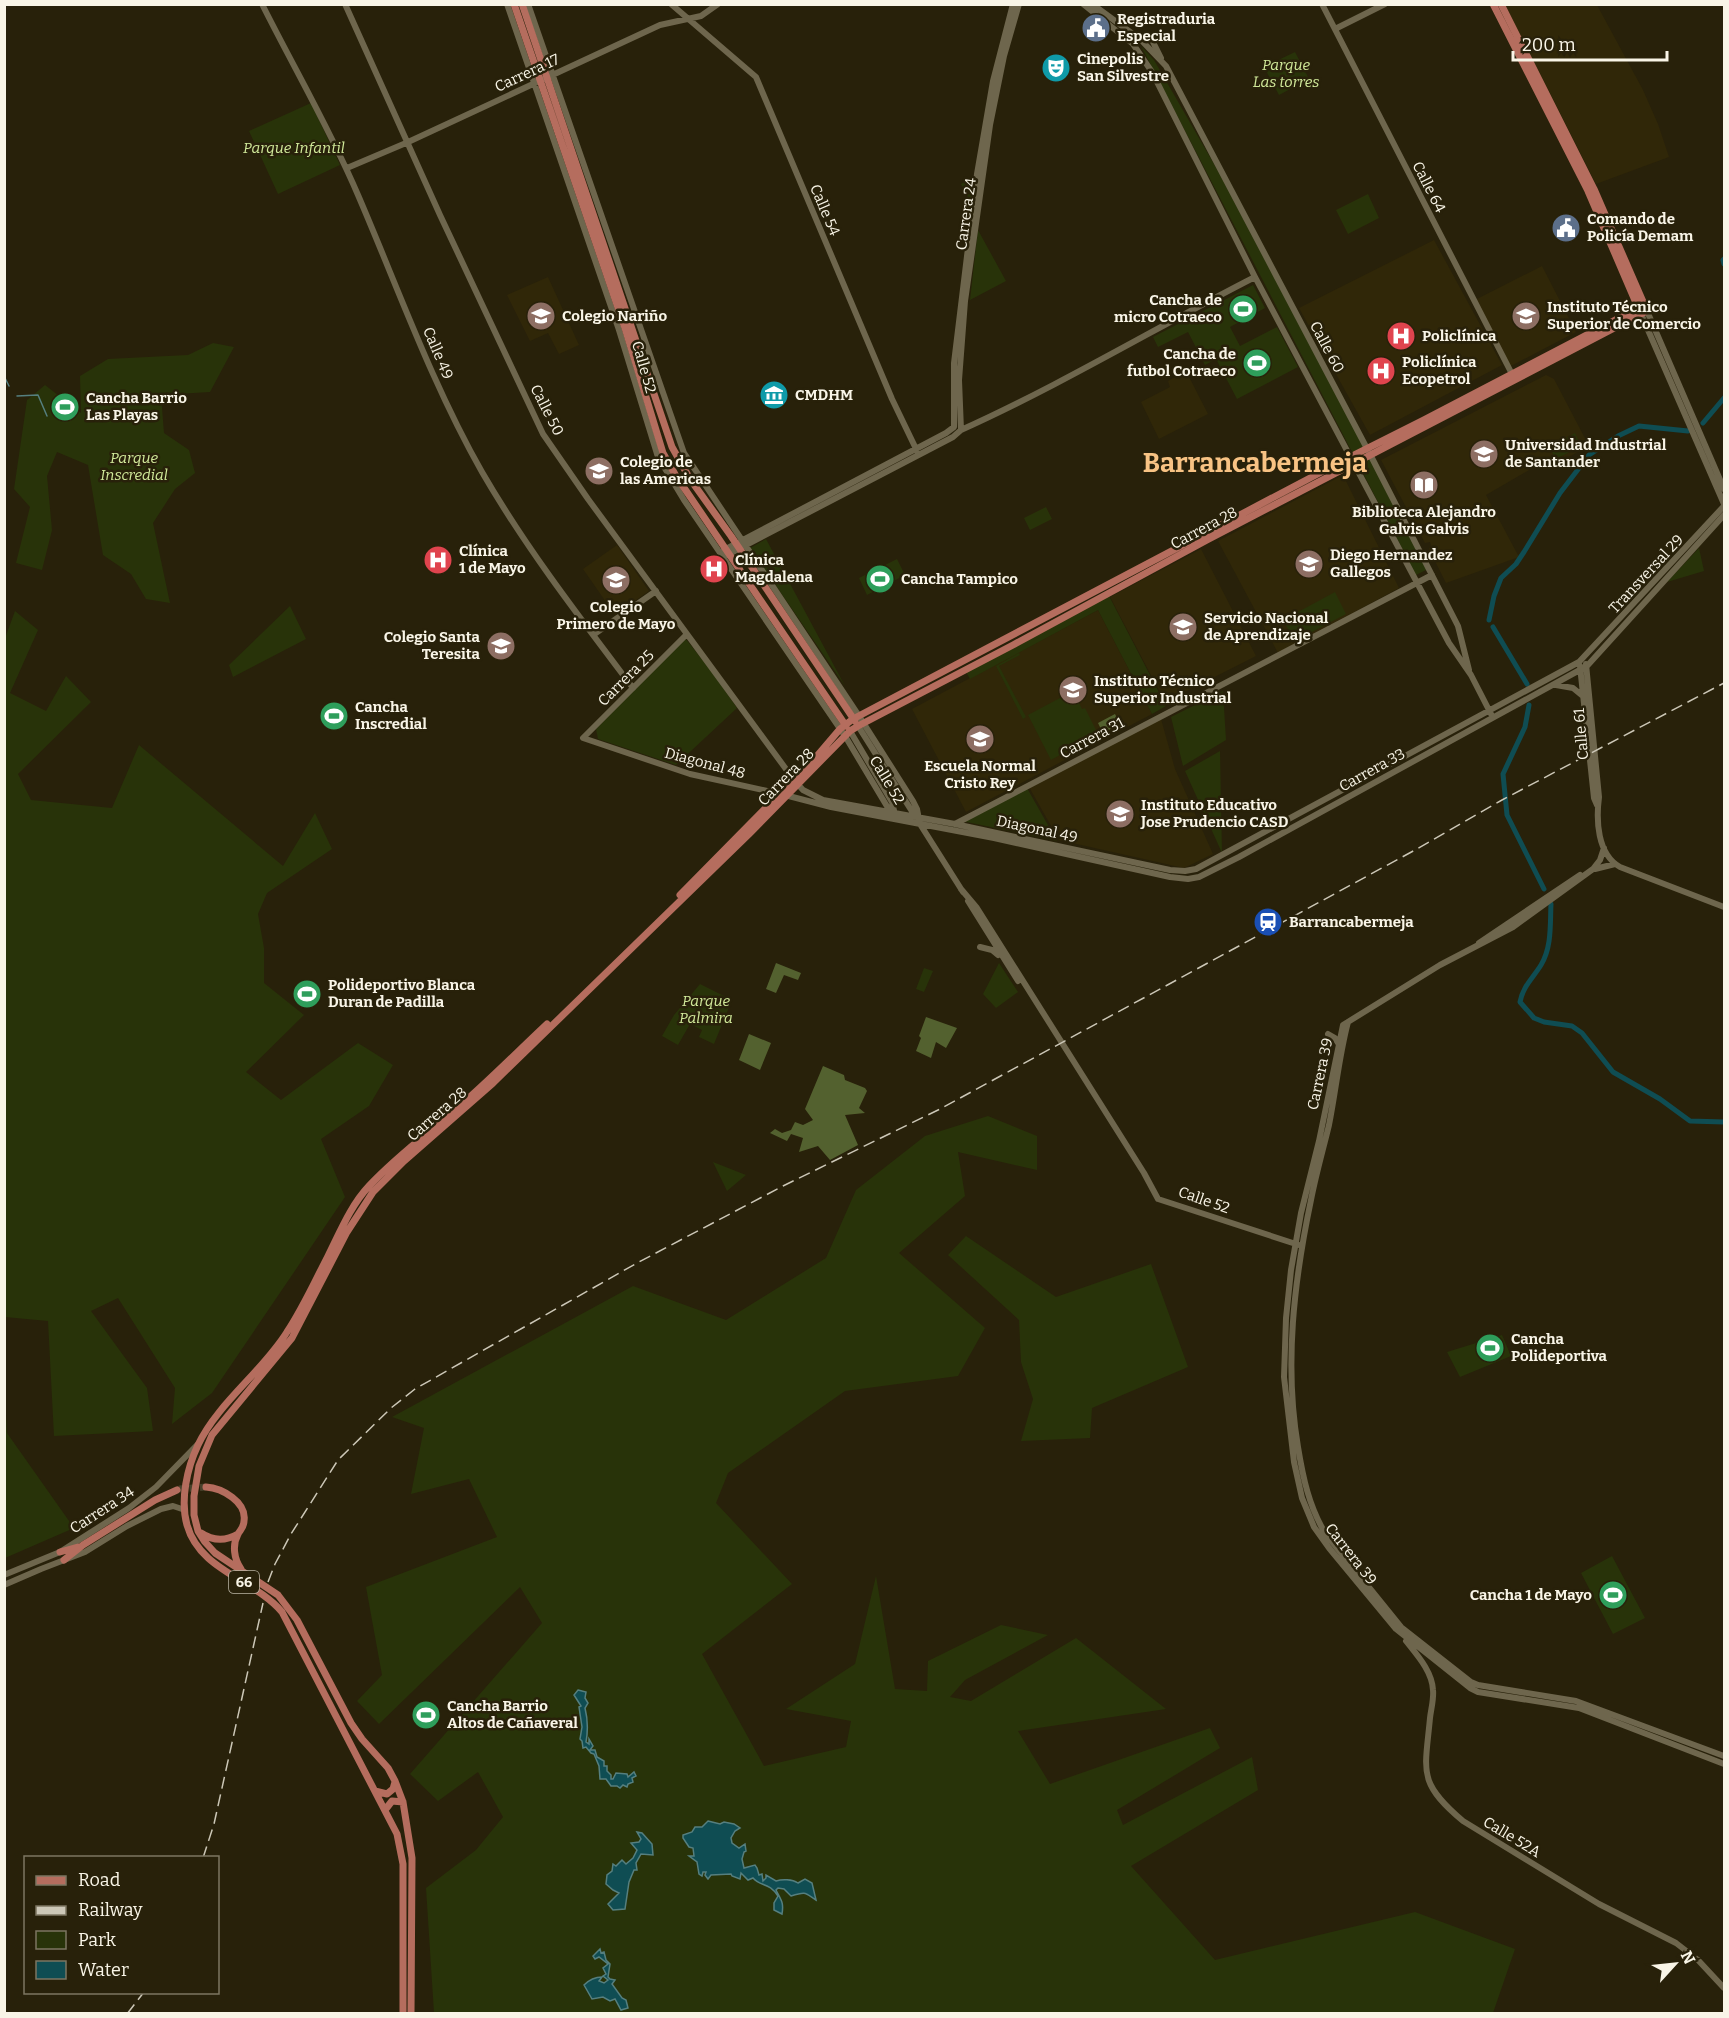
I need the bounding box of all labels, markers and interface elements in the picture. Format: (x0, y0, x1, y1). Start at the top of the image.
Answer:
place label: Registraduria Especial (1117, 10, 1216, 45)
public building icon: Registraduria Especial (1080, 12, 1112, 44)
scale bar (1513, 24, 1668, 62)
text: 200 m (1522, 34, 1576, 56)
street label: Carrera 17 (492, 50, 563, 96)
place label: Cinepolis San Silvestre (1077, 50, 1169, 85)
theatre icon: Cinepolis San Silvestre (1040, 52, 1072, 84)
park label: Parque Las torres (1253, 56, 1319, 91)
park label: Parque Infantil (243, 139, 345, 157)
street label: Calle 64 (1408, 158, 1450, 216)
street label: Carrera 24 (952, 176, 980, 251)
street label: Calle 54 (806, 182, 844, 239)
place label: Comando de Policía Demam (1587, 210, 1694, 245)
public building icon: Comando de Policía Demam (1550, 212, 1582, 244)
place label: Cancha de micro Cotraeco (1114, 291, 1222, 326)
sports icon: Cancha de micro Cotraeco (1227, 293, 1259, 325)
place label: Instituto Técnico Superior de Comercio (1547, 298, 1701, 333)
school or university icon: Colegio Nariño (525, 300, 557, 332)
school or university icon: Instituto Técnico Superior de Comercio (1510, 300, 1542, 332)
place label: Colegio Nariño (562, 307, 668, 325)
street label: Calle 60 (1306, 318, 1348, 376)
hospital icon: Policlínica (1385, 320, 1417, 352)
street label: Calle 49 (419, 324, 457, 382)
place label: Policlínica (1422, 327, 1497, 345)
street label: Calle 52 (628, 339, 660, 395)
place label: Cancha de futbol Cotraeco (1127, 345, 1236, 380)
sports icon: Cancha de futbol Cotraeco (1241, 347, 1273, 379)
place label: Policlínica Ecopetrol (1402, 353, 1477, 388)
hospital icon: Policlínica Ecopetrol (1365, 355, 1397, 387)
museum icon: CMDHM (758, 379, 790, 411)
street label: Calle 50 (526, 381, 568, 439)
place label: CMDHM (795, 386, 853, 404)
place label: Cancha Barrio Las Playas (86, 389, 187, 424)
sports icon: Cancha Barrio Las Playas (49, 391, 81, 423)
place label: Universidad Industrial de Santander (1505, 436, 1667, 471)
school or university icon: Universidad Industrial de Santander (1468, 438, 1500, 470)
district label: Barrancabermeja (1143, 447, 1367, 479)
park label: Parque Inscredial (100, 449, 168, 484)
place label: Colegio de las Americas (620, 453, 711, 488)
school or university icon: Colegio de las Americas (583, 455, 615, 487)
library icon: Biblioteca Alejandro Galvis Galvis (1408, 469, 1440, 501)
street label: Carrera 28 (1168, 503, 1240, 553)
place label: Biblioteca Alejandro Galvis Galvis (1352, 503, 1496, 538)
street label: Transversal 29 (1605, 531, 1687, 617)
place label: Clínica 1 de Mayo (459, 542, 526, 577)
hospital icon: Clínica 1 de Mayo (422, 544, 454, 576)
place label: Diego Hernandez Gallegos (1330, 546, 1453, 581)
school or university icon: Diego Hernandez Gallegos (1293, 548, 1325, 580)
place label: Clínica Magdalena (735, 551, 814, 586)
hospital icon: Clínica Magdalena (698, 553, 730, 585)
sports icon: Cancha Tampico (864, 563, 896, 595)
school or university icon: Colegio Primero de Mayo (600, 564, 632, 596)
place label: Cancha Tampico (901, 570, 1018, 588)
place label: Colegio Primero de Mayo (556, 598, 676, 633)
place label: Servicio Nacional de Aprendizaje (1204, 609, 1329, 644)
school or university icon: Servicio Nacional de Aprendizaje (1167, 611, 1199, 643)
place label: Colegio Santa Teresita (384, 628, 481, 663)
school or university icon: Colegio Santa Teresita (485, 630, 517, 662)
street label: Carrera 25 (594, 646, 658, 710)
place label: Instituto Técnico Superior Industrial (1094, 672, 1232, 707)
school or university icon: Instituto Técnico Superior Industrial (1057, 674, 1089, 706)
place label: Cancha Inscredial (355, 698, 427, 733)
sports icon: Cancha Inscredial (318, 700, 350, 732)
street label: Calle 61 (1570, 707, 1592, 761)
street label: Carrera 31 (1057, 714, 1127, 762)
school or university icon: Escuela Normal Cristo Rey (964, 723, 996, 755)
street label: Diagonal 48 (663, 744, 747, 782)
street label: Carrera 28 (754, 744, 818, 810)
street label: Carrera 33 (1336, 745, 1408, 795)
street label: Calle 52 (866, 753, 908, 807)
place label: Escuela Normal Cristo Rey (924, 757, 1036, 792)
place label: Instituto Educativo Jose Prudencio CASD (1140, 796, 1289, 831)
school or university icon: Instituto Educativo Jose Prudencio CASD (1104, 798, 1136, 830)
street label: Diagonal 49 (995, 812, 1079, 846)
station icon: Barrancabermeja (1252, 906, 1284, 938)
place label: Barrancabermeja (1289, 913, 1414, 931)
place label: Polideportivo Blanca Duran de Padilla (328, 976, 476, 1011)
sports icon: Polideportivo Blanca Duran de Padilla (291, 978, 323, 1010)
park label: Parque Palmira (679, 992, 733, 1027)
street label: Carrera 39 (1304, 1036, 1336, 1112)
street label: Carrera 28 (404, 1083, 470, 1145)
street label: Calle 52 (1176, 1183, 1232, 1217)
place label: Cancha Polideportiva (1511, 1330, 1608, 1365)
sports icon: Cancha Polideportiva (1474, 1332, 1506, 1364)
street label: Carrera 34 (66, 1482, 138, 1537)
street label: Carrera 39 (1321, 1520, 1381, 1588)
road number: 66 (229, 1571, 259, 1593)
sports icon: Cancha 1 de Mayo (1597, 1579, 1629, 1611)
place label: Cancha 1 de Mayo (1470, 1586, 1592, 1604)
place label: Cancha Barrio Altos de Cañaveral (447, 1697, 578, 1732)
sports icon: Cancha Barrio Altos de Cañaveral (410, 1699, 442, 1731)
street label: Calle 52A (1480, 1813, 1544, 1861)
legend (24, 1856, 219, 1994)
text: Road (78, 1869, 121, 1891)
text: Railway (78, 1899, 143, 1921)
text: Park (78, 1929, 117, 1951)
north arrow (1645, 1934, 1705, 1994)
text: N (1677, 1948, 1699, 1967)
text: Water (78, 1959, 129, 1981)

